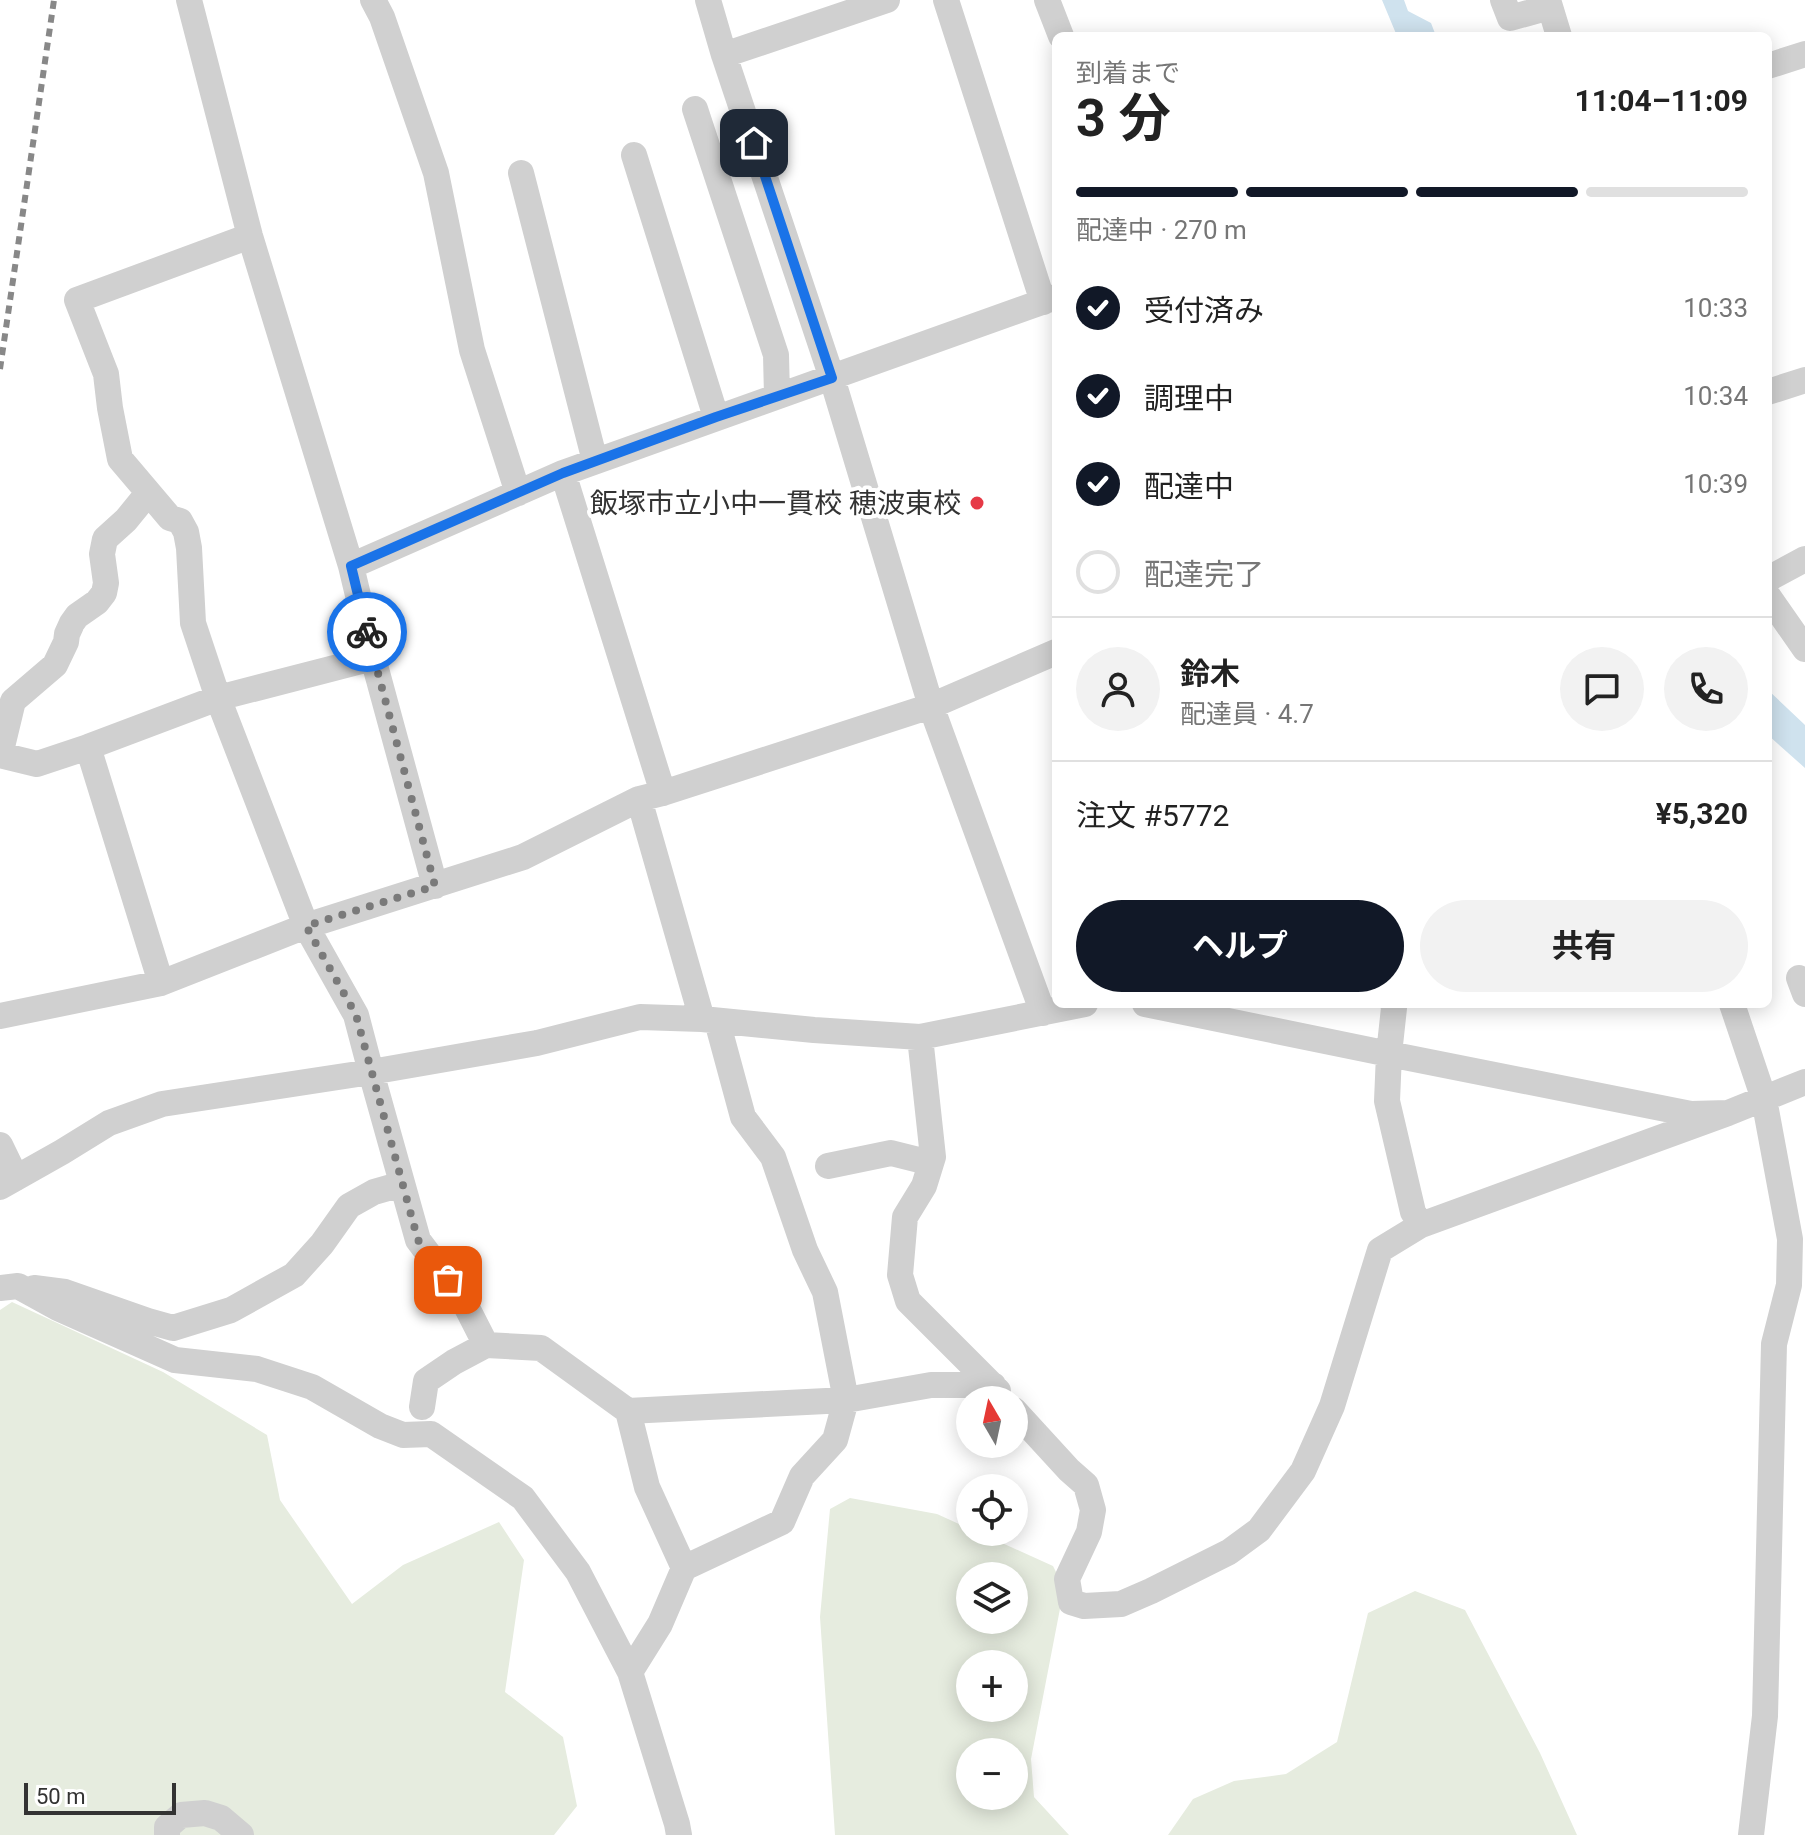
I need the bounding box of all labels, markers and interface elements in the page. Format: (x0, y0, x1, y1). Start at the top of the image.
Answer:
text: 到着まで (1076, 58, 1180, 88)
text: 11:04–11:09 (1574, 83, 1748, 118)
text: 3 分 (1076, 88, 1171, 149)
pin (720, 109, 788, 177)
icon: home (732, 121, 776, 165)
text: 配達中 · 270 m (1076, 215, 1247, 245)
icon: check (1076, 286, 1120, 330)
text: 受付済み (1144, 293, 1264, 328)
text: 10:33 (1683, 293, 1748, 323)
icon: check (1076, 374, 1120, 418)
text: 調理中 (1144, 381, 1234, 416)
text: 10:34 (1683, 381, 1748, 411)
icon: check (1076, 462, 1120, 506)
text: 配達中 (1144, 469, 1234, 504)
text: 10:39 (1683, 469, 1748, 499)
place label: 飯塚市立小中一貫校 穂波東校 (590, 487, 961, 520)
marker: 飯塚市立小中一貫校 穂波東校 (968, 494, 986, 512)
text: 配達完了 (1144, 557, 1264, 592)
courier (327, 592, 407, 672)
icon: bike (345, 610, 389, 654)
button: person (1076, 647, 1160, 731)
button: chat (1560, 647, 1644, 731)
button: phone (1664, 647, 1748, 731)
text: 鈴木 (1180, 656, 1240, 691)
text: 配達員 · 4.7 (1180, 699, 1314, 729)
text: ¥5,320 (1656, 796, 1748, 831)
text: 注文 #5772 (1076, 798, 1229, 833)
button: ヘルプ (1076, 900, 1404, 992)
button: 共有 (1420, 900, 1748, 992)
pin (414, 1246, 482, 1314)
icon: bag (426, 1258, 470, 1302)
north arrow (956, 1386, 1028, 1458)
map controls (956, 1386, 1028, 1810)
button: locate (956, 1474, 1028, 1546)
button: layers (956, 1562, 1028, 1634)
button: + (956, 1650, 1028, 1722)
button: − (956, 1738, 1028, 1810)
scale bar (24, 1779, 176, 1815)
text: 50 m (36, 1784, 85, 1809)

